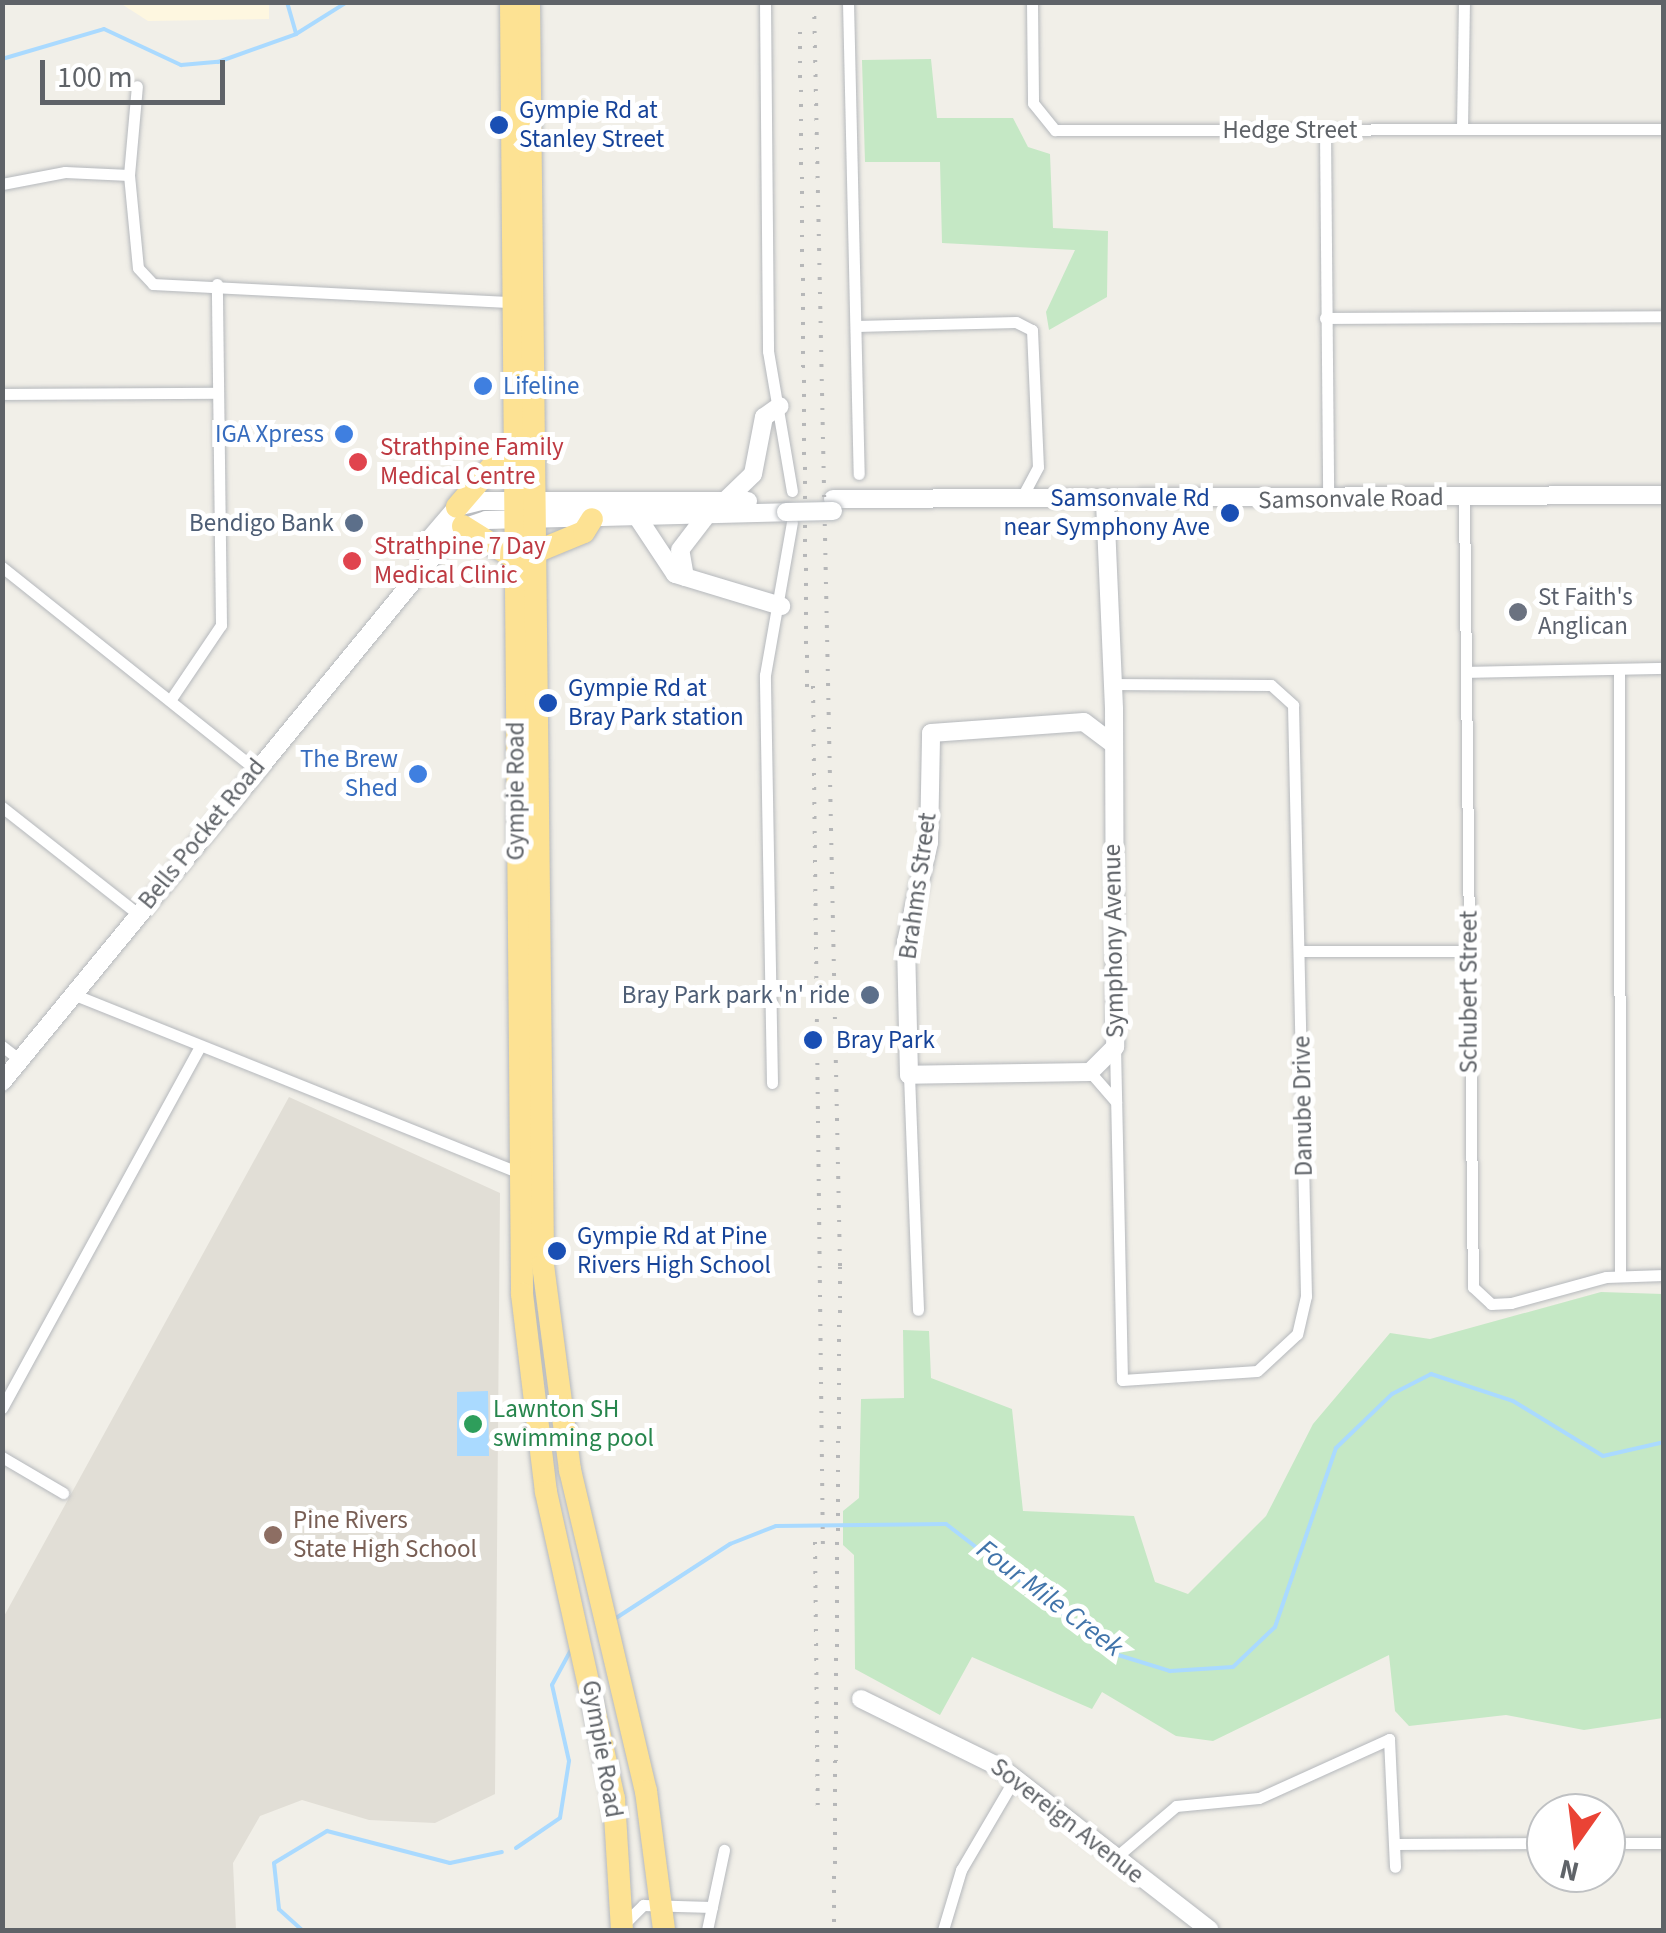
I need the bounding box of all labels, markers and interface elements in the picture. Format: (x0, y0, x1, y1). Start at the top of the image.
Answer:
scale bar (45, 40, 230, 102)
text: 100 m (57, 56, 133, 99)
place label: Gympie Rd at Stanley Street (519, 96, 664, 155)
marker: Gympie Rd at Stanley Street (488, 114, 510, 136)
street label: Hedge Street (1223, 115, 1357, 145)
place label: Lifeline (503, 371, 579, 401)
marker: Lifeline (472, 375, 494, 397)
place label: IGA Xpress (215, 419, 324, 449)
marker: IGA Xpress (333, 423, 355, 445)
place label: Strathpine Family Medical Centre (380, 433, 564, 492)
marker: Strathpine Family Medical Centre (345, 449, 371, 475)
street label: Samsonvale Road (1258, 482, 1444, 516)
place label: Samsonvale Rd near Symphony Ave (1003, 484, 1210, 543)
marker: Samsonvale Rd near Symphony Ave (1219, 502, 1241, 524)
place label: Bendigo Bank (189, 508, 334, 538)
marker: Bendigo Bank (343, 512, 365, 534)
place label: Strathpine 7 Day Medical Clinic (374, 532, 546, 591)
marker: Strathpine 7 Day Medical Clinic (339, 548, 365, 574)
place label: St Faith's Anglican (1538, 583, 1633, 642)
marker: St Faith's Anglican (1507, 601, 1529, 623)
place label: Gympie Rd at Bray Park station (568, 674, 744, 733)
marker: Gympie Rd at Bray Park station (537, 692, 559, 714)
street label: Gympie Road (501, 722, 531, 860)
place label: The Brew Shed (300, 745, 398, 804)
street label: Bells Pocket Road (132, 753, 272, 915)
marker: The Brew Shed (407, 763, 429, 785)
street label: Brahms Street (893, 811, 943, 961)
street label: Symphony Avenue (1097, 844, 1131, 1038)
street label: Schubert Street (1454, 911, 1484, 1073)
place label: Bray Park park 'n' ride (622, 980, 850, 1010)
marker: Bray Park park 'n' ride (859, 984, 881, 1006)
place label: Bray Park (836, 1025, 935, 1055)
marker: Bray Park (800, 1027, 826, 1053)
street label: Danube Drive (1287, 1035, 1319, 1177)
place label: Gympie Rd at Pine Rivers High School (577, 1222, 771, 1281)
marker: Gympie Rd at Pine Rivers High School (546, 1240, 568, 1262)
place label: Lawnton SH swimming pool (493, 1395, 654, 1454)
marker: Lawnton SH swimming pool (462, 1413, 484, 1435)
place label: Pine Rivers State High School (293, 1506, 477, 1565)
marker: Pine Rivers State High School (262, 1524, 284, 1546)
water label: Four Mile Creek (970, 1532, 1130, 1664)
street label: Gympie Road (575, 1678, 629, 1820)
street label: Sovereign Avenue (984, 1752, 1150, 1890)
north arrow (1526, 1793, 1626, 1893)
text: N (1555, 1849, 1583, 1892)

